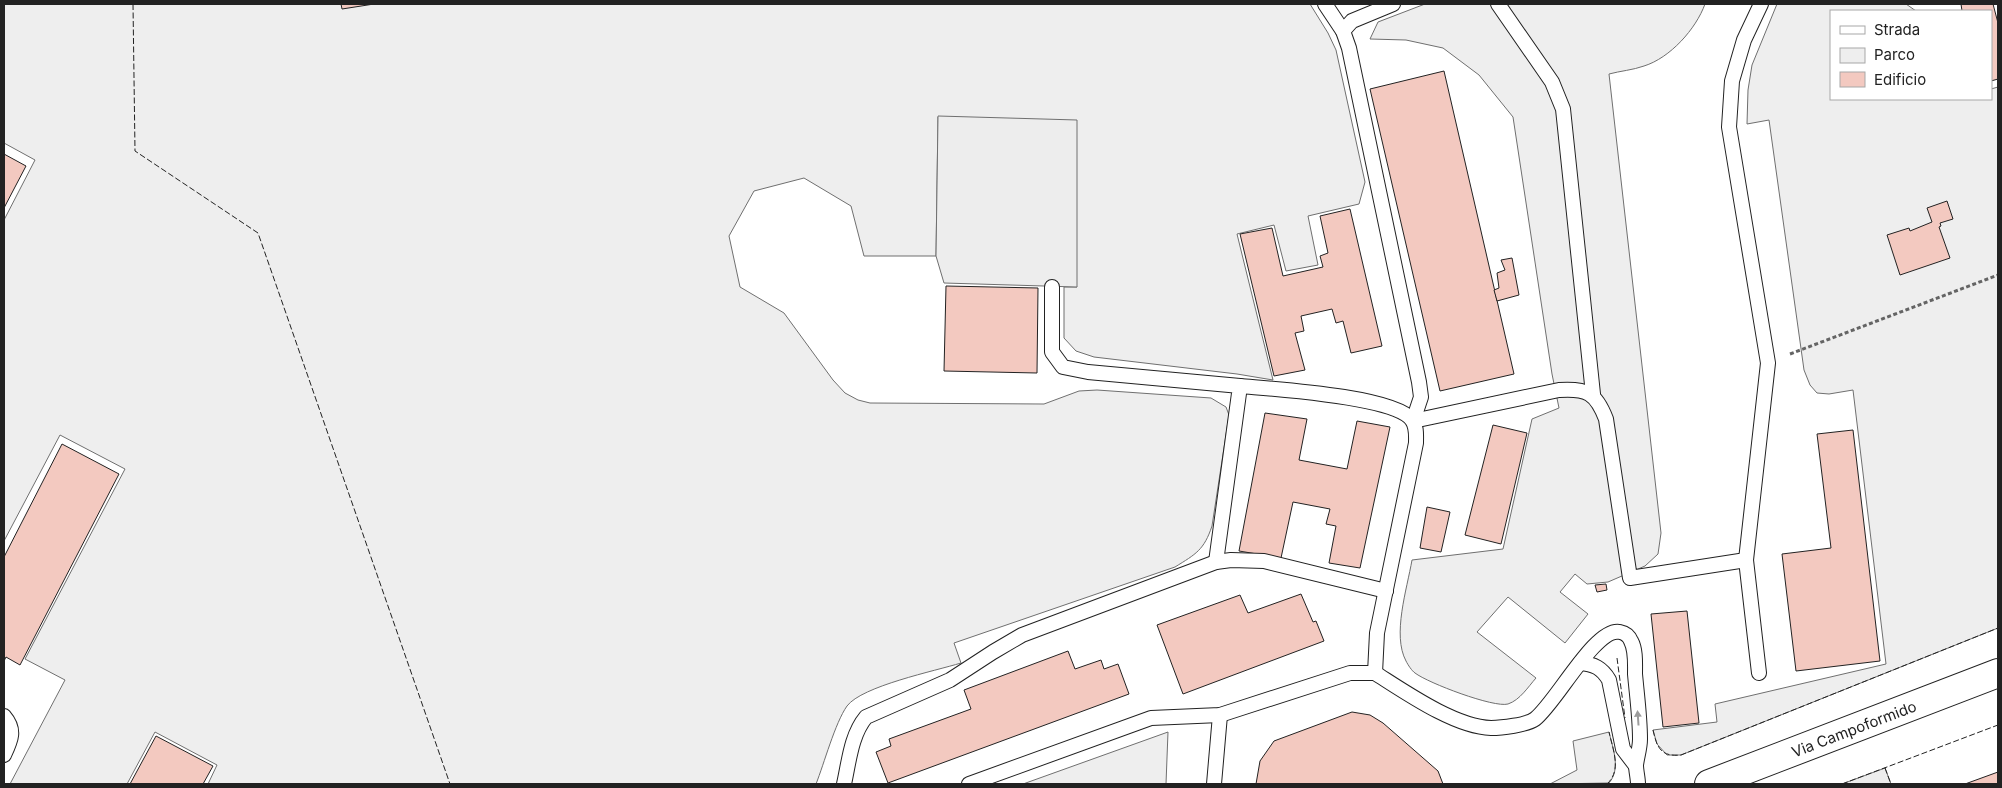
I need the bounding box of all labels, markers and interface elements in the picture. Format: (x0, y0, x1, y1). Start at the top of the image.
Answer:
legend (1830, 10, 1992, 100)
text: Strada (1874, 20, 1920, 39)
text: Parco (1874, 45, 1915, 64)
text: Edificio (1874, 70, 1926, 89)
street label: Via Campoformido (1789, 696, 1919, 762)
one-way arrow (1634, 710, 1642, 726)

